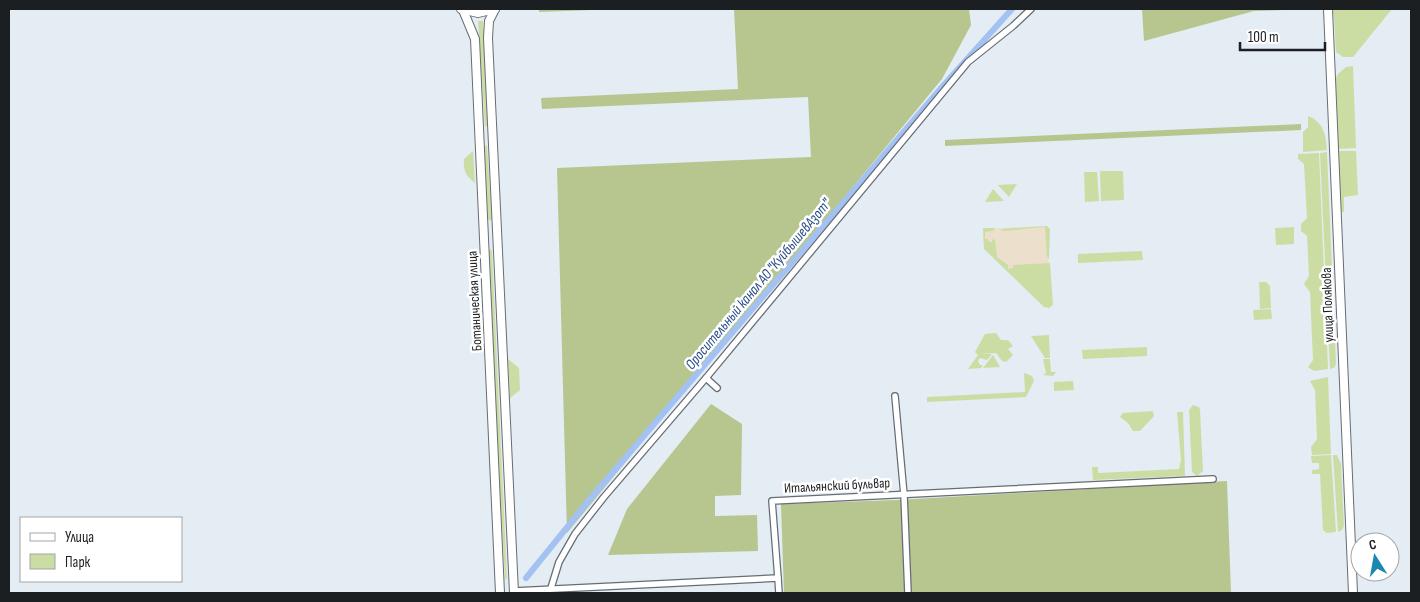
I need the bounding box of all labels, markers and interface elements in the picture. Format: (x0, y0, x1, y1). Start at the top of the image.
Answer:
scale bar (1240, 20, 1325, 52)
text: 100 m (1248, 28, 1279, 47)
water label: Оросительный канал АО "КуйбышевАзот" (681, 194, 836, 374)
street label: Ботаническая улица (463, 250, 486, 352)
street label: улица Полякова (1318, 267, 1337, 343)
street label: Итальянский бульвар (783, 474, 891, 497)
legend (20, 517, 182, 582)
text: Улица (65, 528, 94, 547)
north arrow (1350, 532, 1400, 582)
text: С (1367, 536, 1378, 554)
text: Парк (65, 553, 91, 572)

